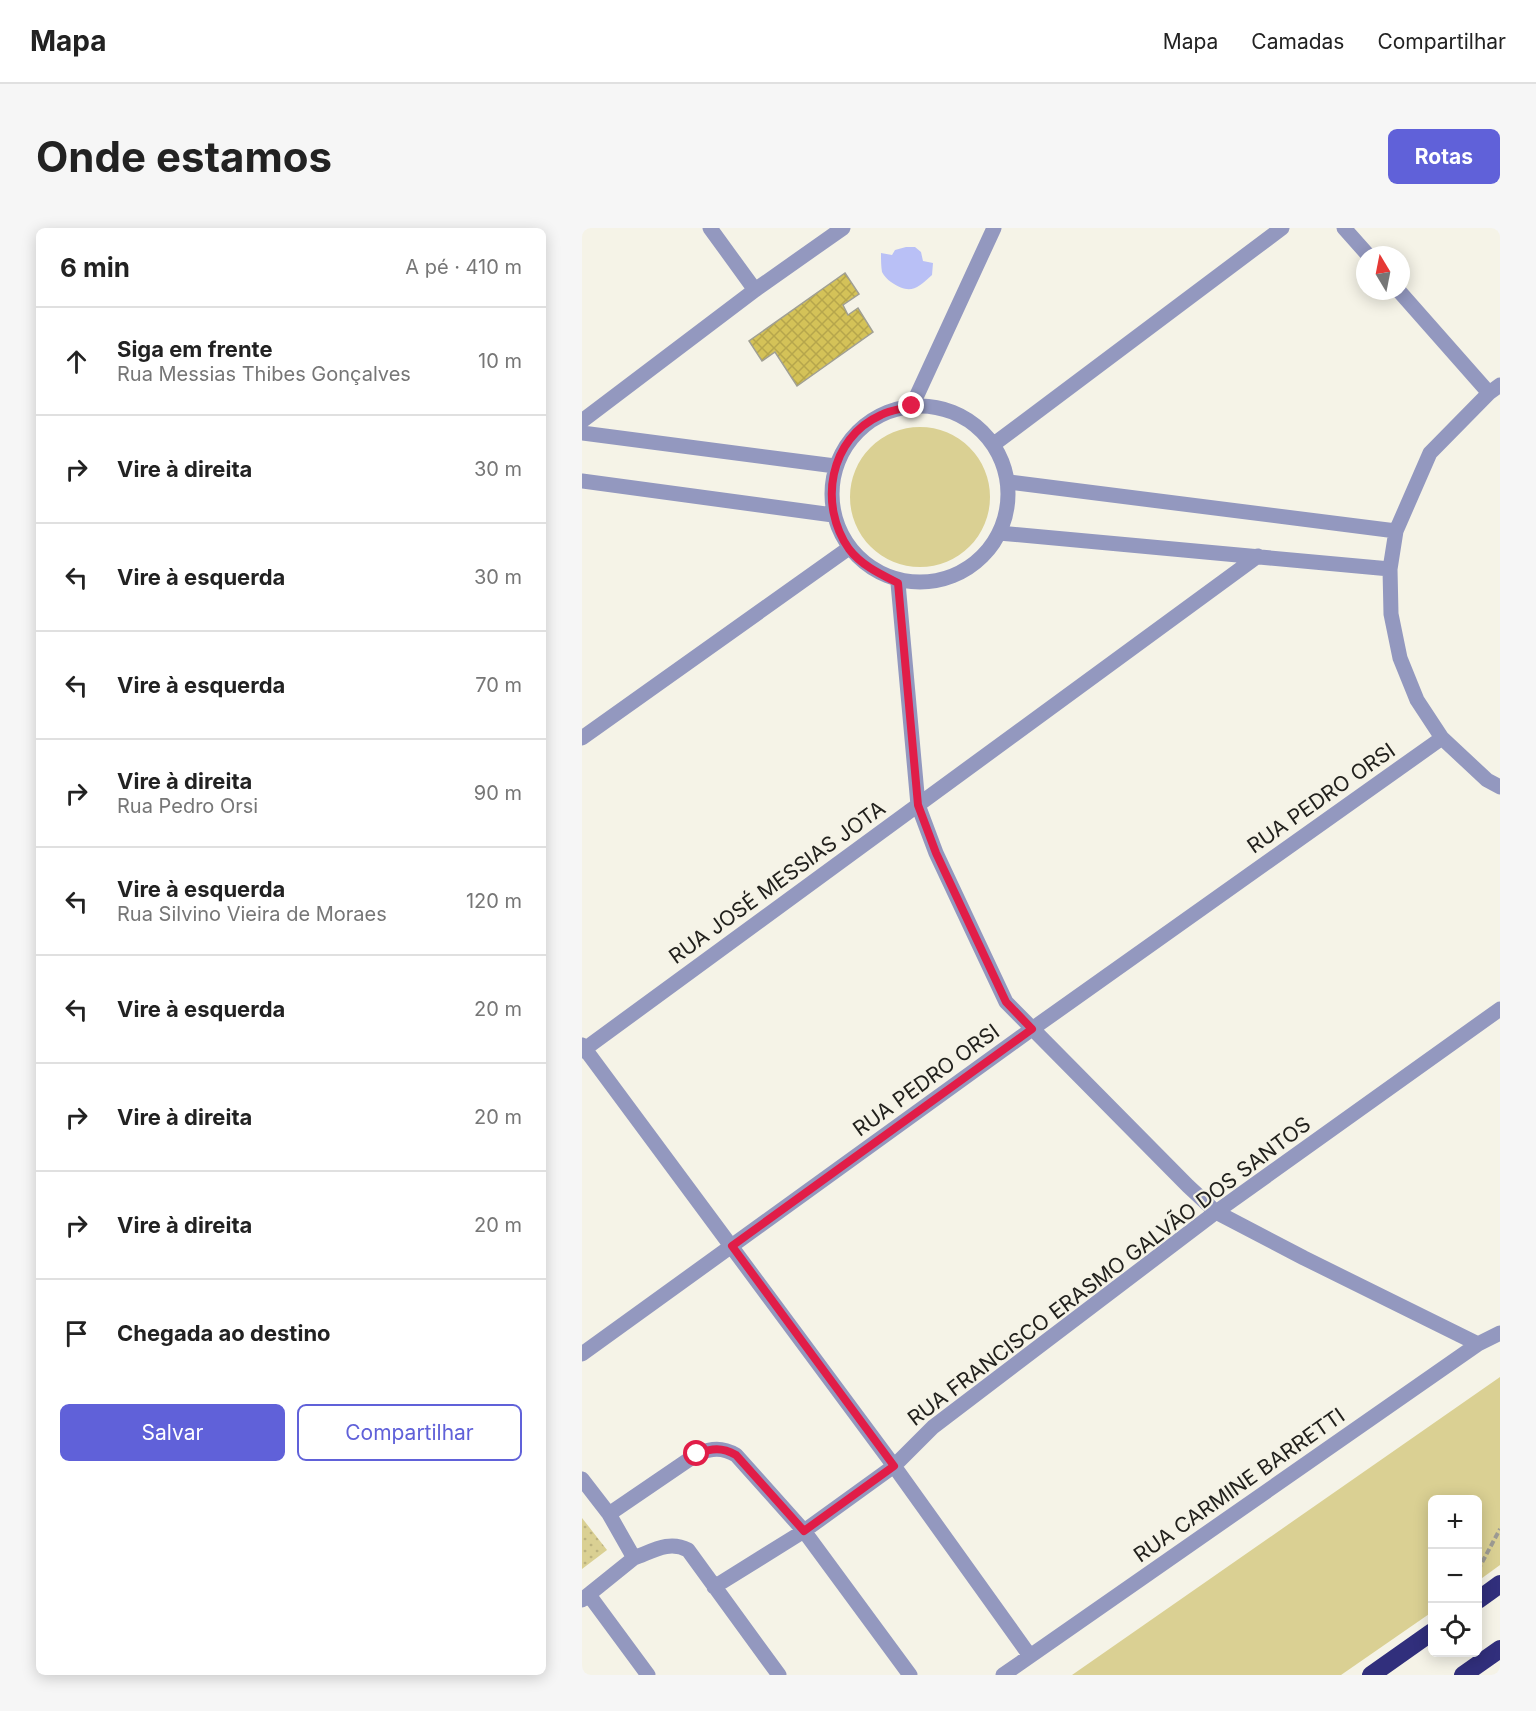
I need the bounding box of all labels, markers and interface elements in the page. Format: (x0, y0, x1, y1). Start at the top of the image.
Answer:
text: Mapa (30, 24, 107, 58)
text: Mapa (1163, 29, 1218, 54)
text: Camadas (1251, 29, 1344, 54)
text: Compartilhar (1377, 29, 1506, 54)
button: Rotas (1388, 129, 1500, 184)
text: Onde estamos (36, 131, 332, 182)
north arrow (1356, 246, 1410, 300)
text: 6 min (60, 252, 130, 283)
text: A pé · 410 m (405, 255, 522, 279)
text: Siga em frente (117, 336, 273, 362)
icon: ahead (60, 345, 93, 378)
text: 10 m (478, 349, 522, 373)
text: Rua Messias Thibes Gonçalves (117, 362, 411, 386)
route end (898, 392, 924, 418)
icon: right (60, 453, 93, 486)
text: Vire à direita (117, 456, 252, 482)
text: 30 m (474, 457, 522, 481)
icon: left (60, 561, 93, 594)
text: Vire à esquerda (117, 564, 285, 590)
text: 30 m (474, 565, 522, 589)
icon: left (60, 669, 93, 702)
text: Vire à esquerda (117, 672, 285, 698)
text: 70 m (475, 673, 522, 697)
street label: RUA PEDRO ORSI (1242, 738, 1400, 858)
text: Vire à direita (117, 768, 252, 794)
icon: right (60, 777, 93, 810)
text: 90 m (474, 781, 522, 805)
text: Rua Pedro Orsi (117, 794, 258, 818)
street label: RUA JOSÉ MESSIAS JOTA (664, 794, 890, 969)
text: Vire à esquerda (117, 876, 285, 902)
icon: left (60, 885, 93, 918)
text: 120 m (466, 889, 522, 913)
text: Rua Silvino Vieira de Moraes (117, 902, 387, 926)
icon: left (60, 993, 93, 1026)
text: Vire à esquerda (117, 996, 285, 1022)
text: 20 m (474, 997, 522, 1021)
street label: RUA PEDRO ORSI (848, 1019, 1004, 1141)
icon: right (60, 1101, 93, 1134)
text: Vire à direita (117, 1104, 252, 1130)
text: 20 m (474, 1105, 522, 1129)
street label: RUA FRANCISCO ERASMO GALVÃO DOS SANTOS (902, 1110, 1315, 1431)
icon: right (60, 1209, 93, 1242)
text: Vire à direita (117, 1212, 252, 1238)
text: 20 m (474, 1213, 522, 1237)
icon: arrive (60, 1317, 93, 1350)
text: Chegada ao destino (117, 1320, 331, 1346)
street label: RUA CARMINE BARRETTI (1129, 1403, 1349, 1567)
button: Salvar (60, 1404, 285, 1461)
button: Compartilhar (297, 1404, 522, 1461)
route start (683, 1440, 709, 1466)
map controls (1428, 1495, 1482, 1657)
button: + (1428, 1495, 1482, 1549)
button: − (1428, 1549, 1482, 1603)
button: locate (1428, 1603, 1482, 1657)

